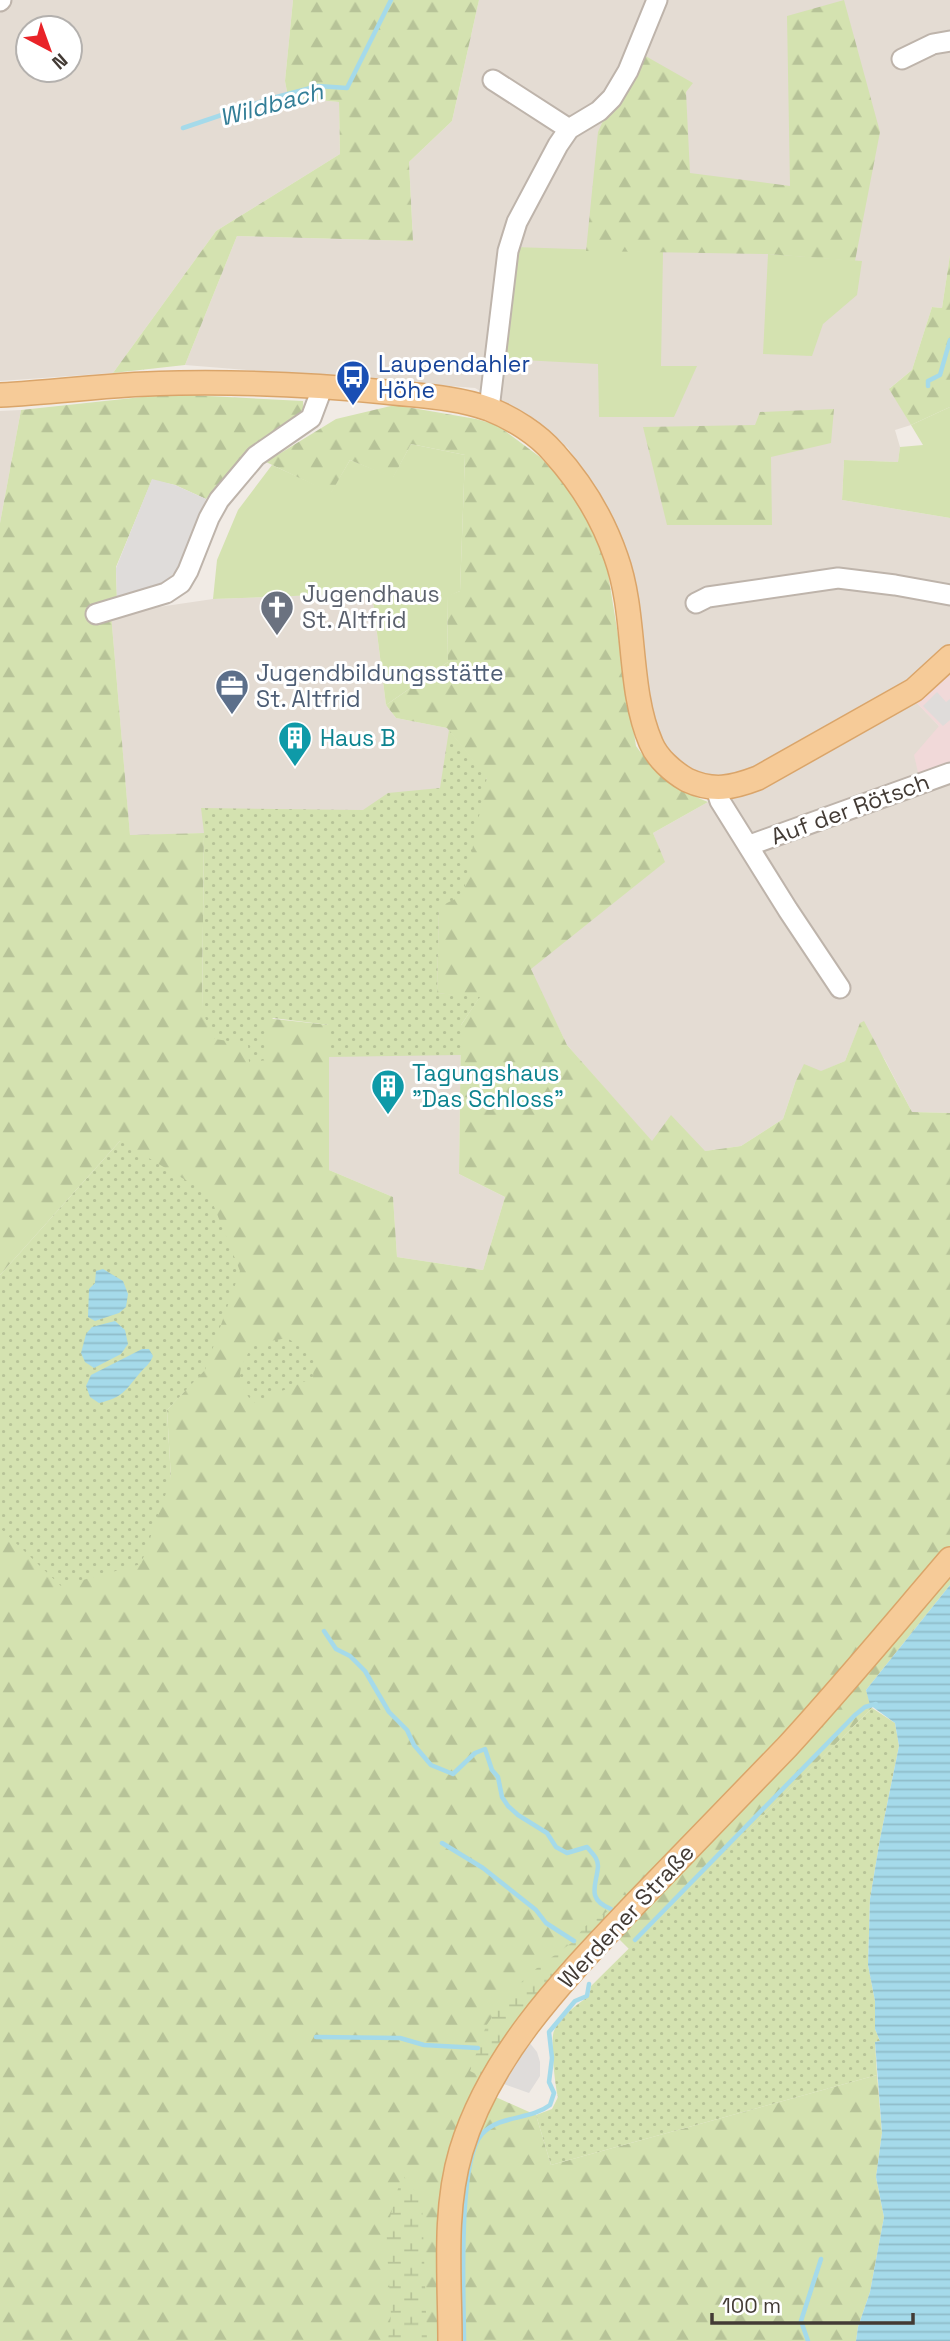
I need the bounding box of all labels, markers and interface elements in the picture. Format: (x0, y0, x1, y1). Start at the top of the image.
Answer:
north arrow (14, 14, 84, 84)
text: N (47, 48, 73, 75)
water label: Wildbach (216, 75, 328, 133)
place label: Laupendahler Höhe (378, 349, 530, 405)
bus stop icon: Laupendahler Höhe (334, 358, 372, 407)
place label: Jugendhaus St. Altfrid (302, 579, 440, 635)
church icon: Jugendhaus St. Altfrid (258, 588, 296, 637)
place label: Jugendbildungsstätte St. Altfrid (256, 658, 504, 714)
office icon: Jugendbildungsstätte St. Altfrid (213, 667, 251, 716)
building icon: Haus B (276, 719, 314, 768)
place label: Haus B (320, 723, 395, 753)
street label: Auf der Rötsch (767, 766, 933, 852)
place label: Tagungshaus "Das Schloss" (412, 1058, 564, 1114)
building icon: Tagungshaus "Das Schloss" (369, 1067, 407, 1116)
street label: Werdener Straße (551, 1838, 701, 1994)
scale bar (712, 2282, 913, 2326)
text: 100 m (722, 2292, 781, 2319)

